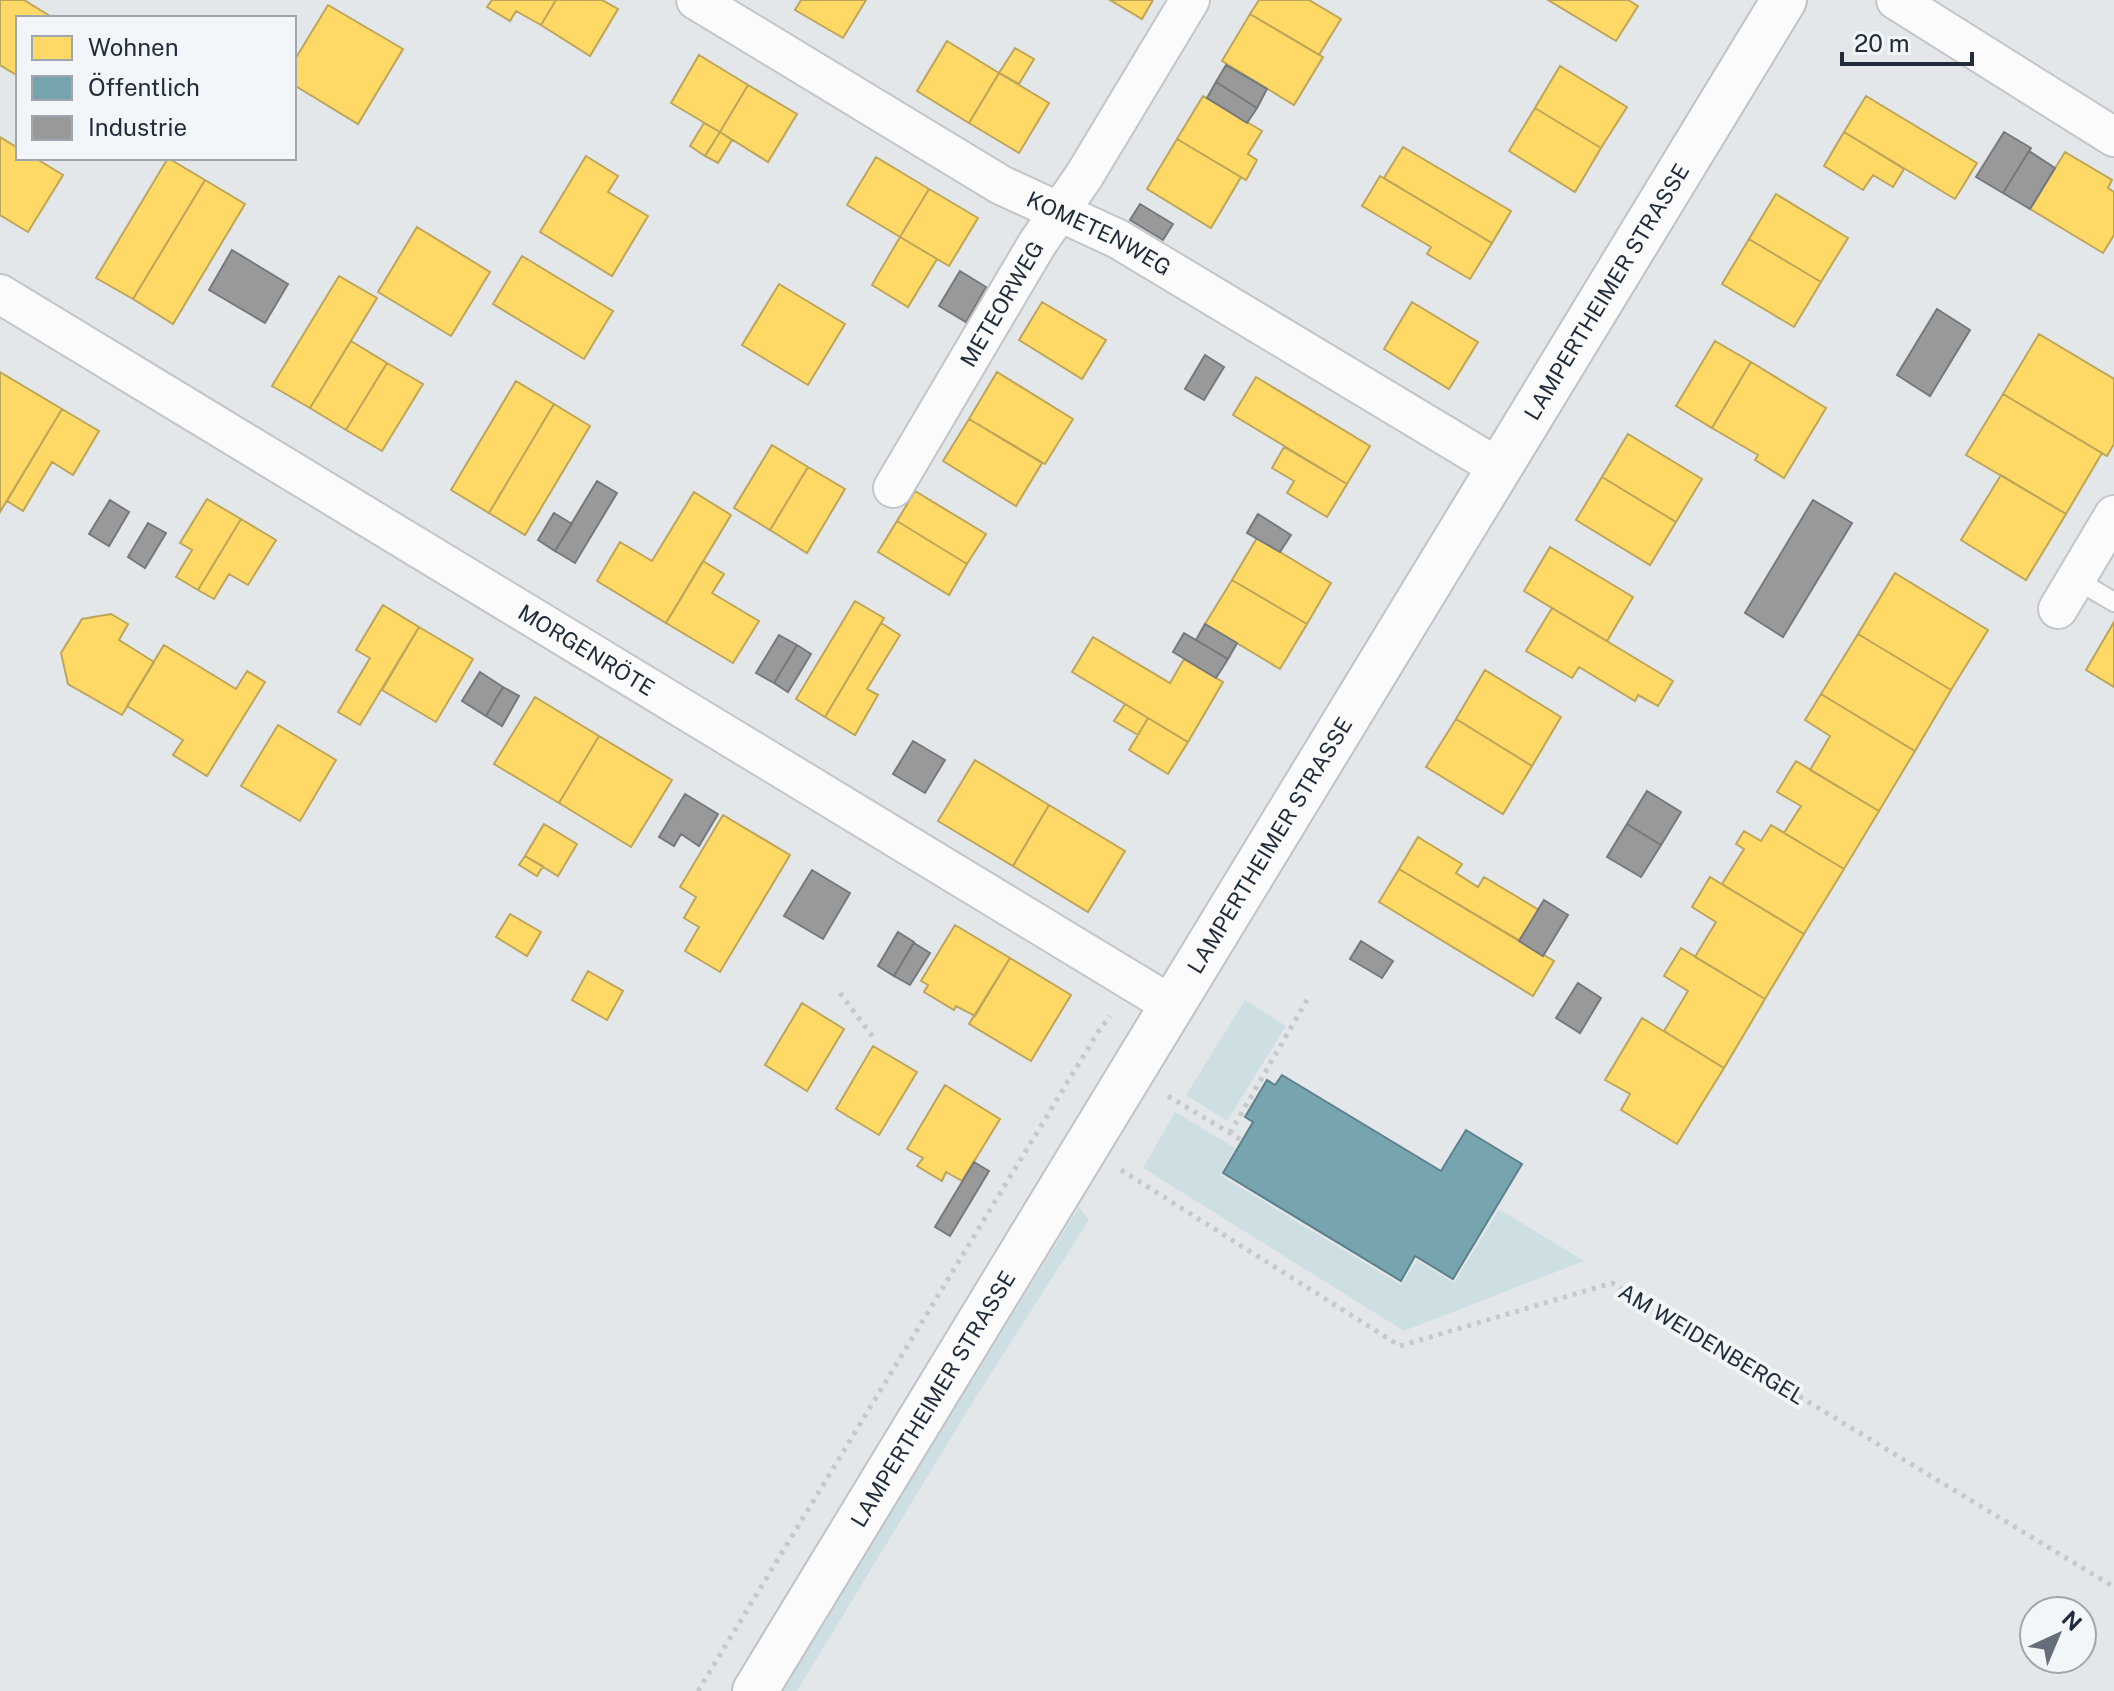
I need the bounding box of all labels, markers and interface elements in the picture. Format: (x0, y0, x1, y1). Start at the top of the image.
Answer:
legend (16, 16, 296, 160)
scale bar (1842, 16, 1972, 66)
text: 20 m (1854, 29, 1910, 57)
text: Wohnen (88, 33, 179, 61)
text: Öffentlich (88, 72, 200, 101)
text: Industrie (88, 113, 187, 141)
street label: LAMPERTHEIMER STRASSE (1519, 159, 1694, 424)
street label: KOMETENWEG (1023, 186, 1176, 281)
street label: METEORWEG (955, 236, 1049, 371)
street label: MORGENRÖTE (514, 599, 659, 701)
street label: LAMPERTHEIMER STRASSE (1182, 712, 1357, 978)
street label: LAMPERTHEIMER STRASSE (845, 1266, 1021, 1532)
street label: AM WEIDENBERGEL (1614, 1278, 1810, 1410)
north arrow (2018, 1595, 2098, 1675)
text: N (2057, 1605, 2087, 1636)

